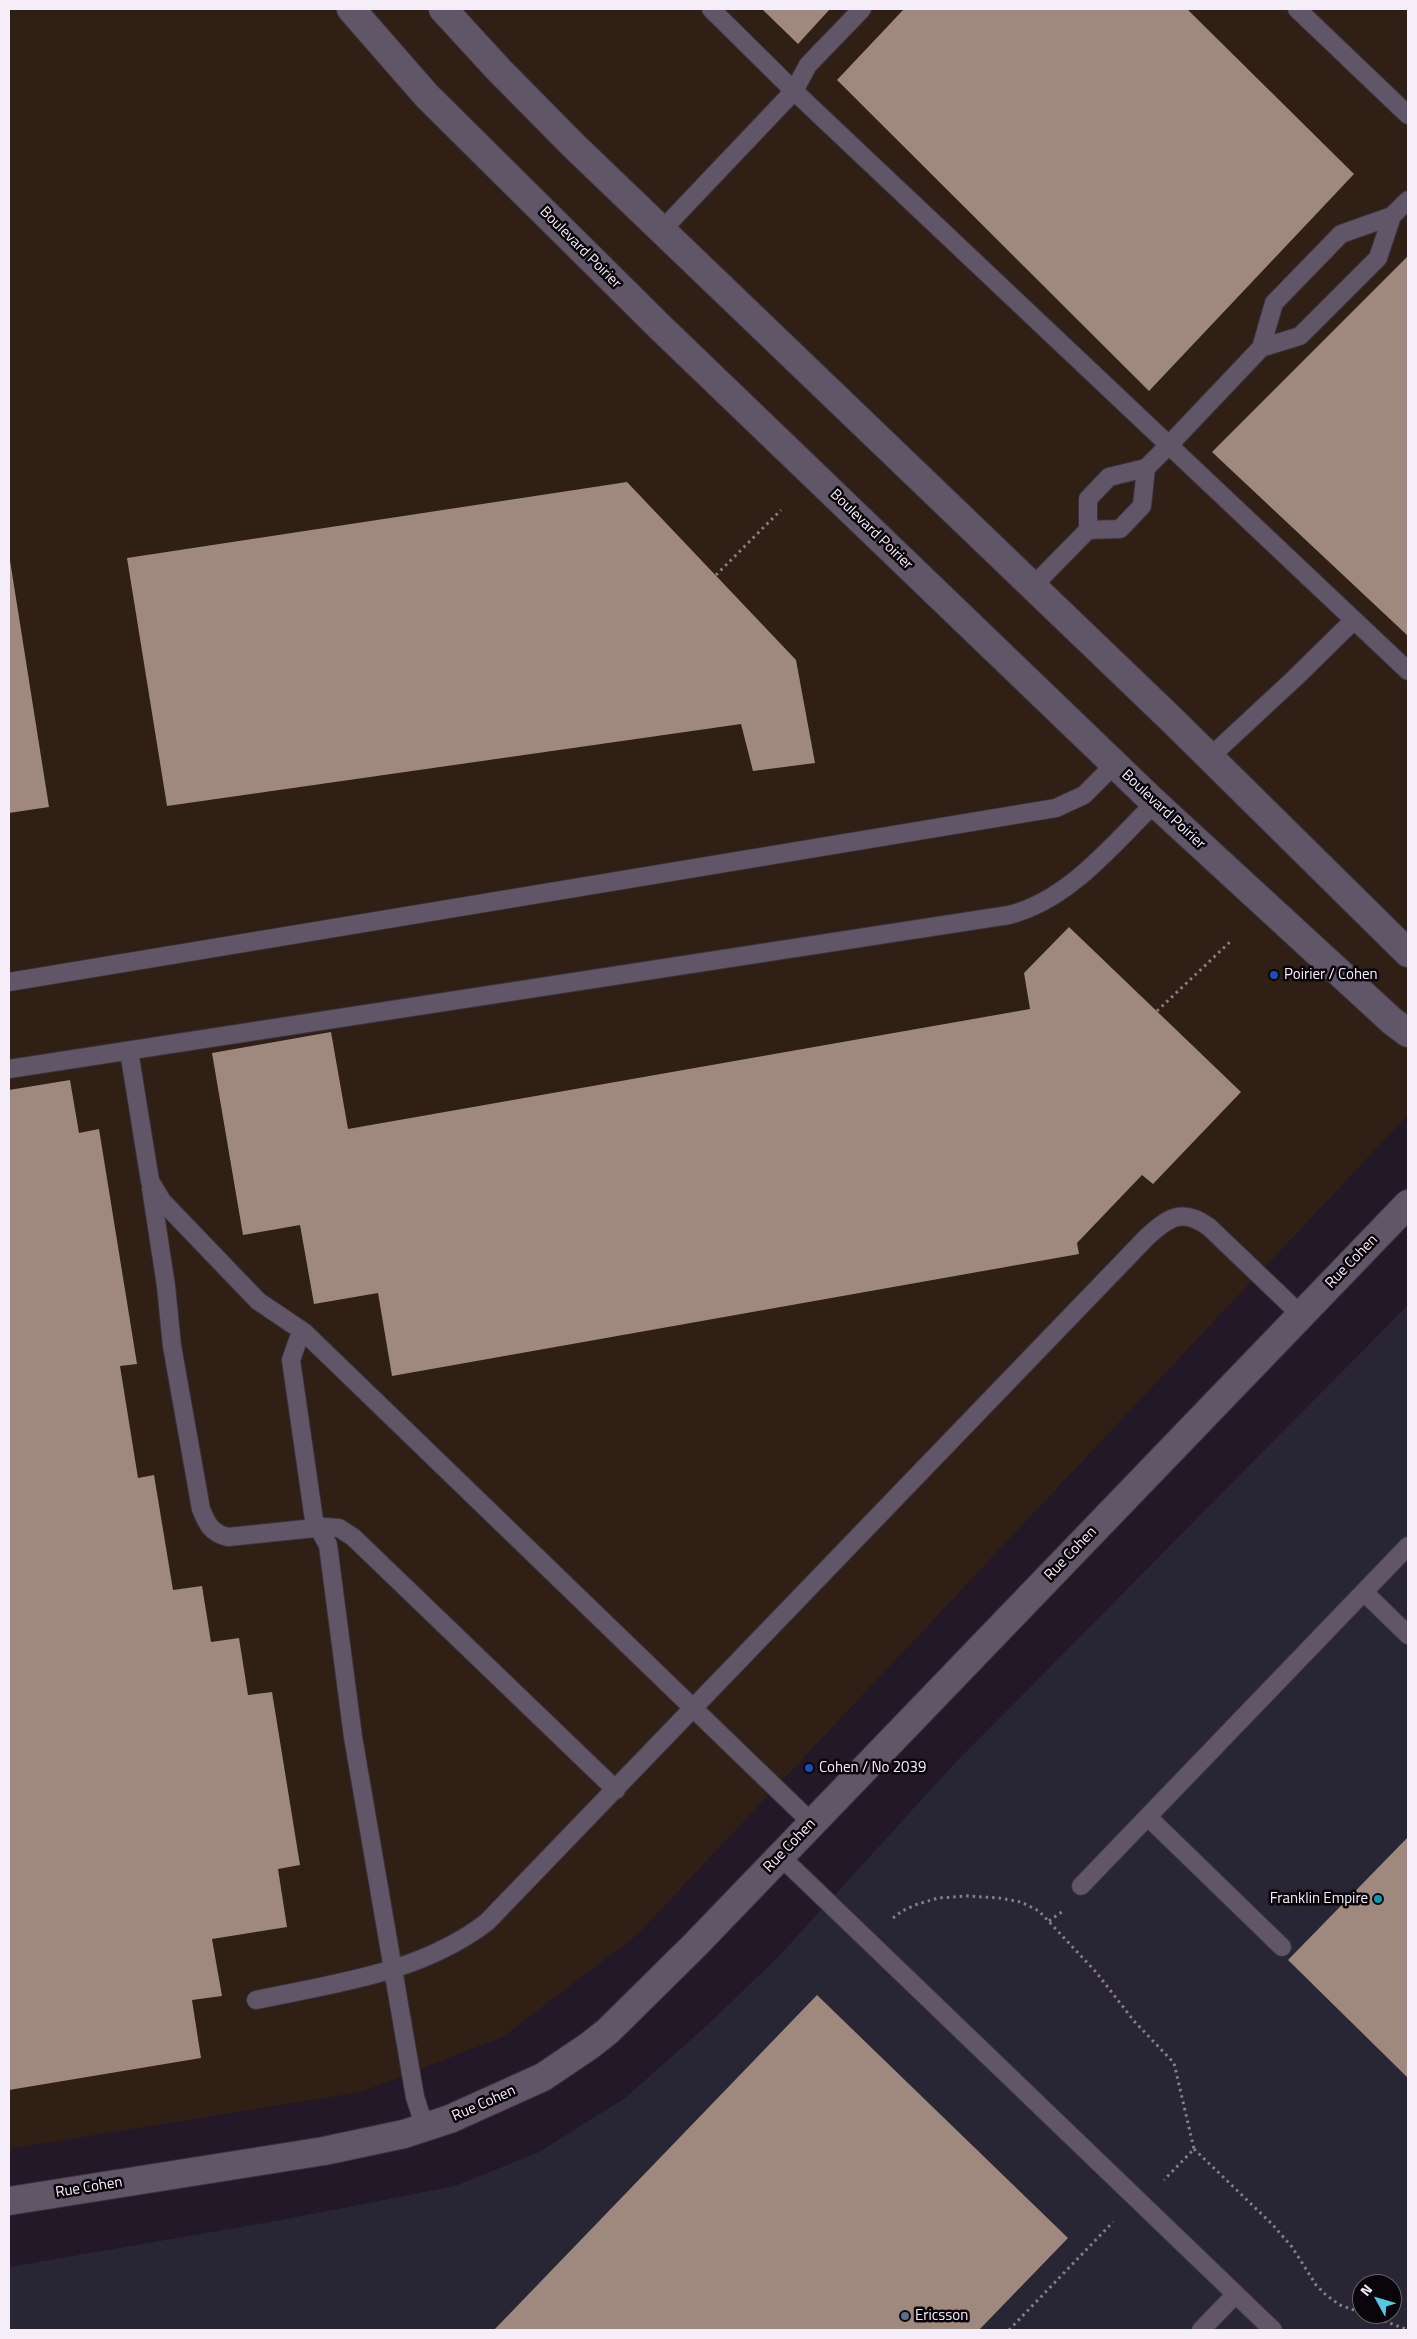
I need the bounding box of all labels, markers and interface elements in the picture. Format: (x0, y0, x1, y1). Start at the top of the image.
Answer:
street label: Boulevard Poirier (535, 203, 625, 293)
street label: Boulevard Poirier (826, 486, 916, 574)
street label: Boulevard Poirier (1117, 767, 1209, 853)
place label: Poirier / Cohen (1284, 966, 1378, 984)
marker: Poirier / Cohen (1268, 969, 1280, 981)
street label: Rue Cohen (1322, 1231, 1382, 1293)
street label: Rue Cohen (1041, 1523, 1101, 1585)
place label: Cohen / No 2039 (819, 1759, 926, 1777)
marker: Cohen / No 2039 (803, 1762, 815, 1774)
street label: Rue Cohen (760, 1815, 820, 1877)
place label: Franklin Empire (1270, 1890, 1368, 1908)
marker: Franklin Empire (1372, 1893, 1384, 1905)
street label: Rue Cohen (449, 2082, 519, 2126)
street label: Rue Cohen (54, 2174, 124, 2202)
north arrow (1352, 2274, 1402, 2324)
text: N (1355, 2280, 1377, 2300)
place label: Ericsson (915, 2307, 968, 2325)
marker: Ericsson (899, 2310, 911, 2322)

